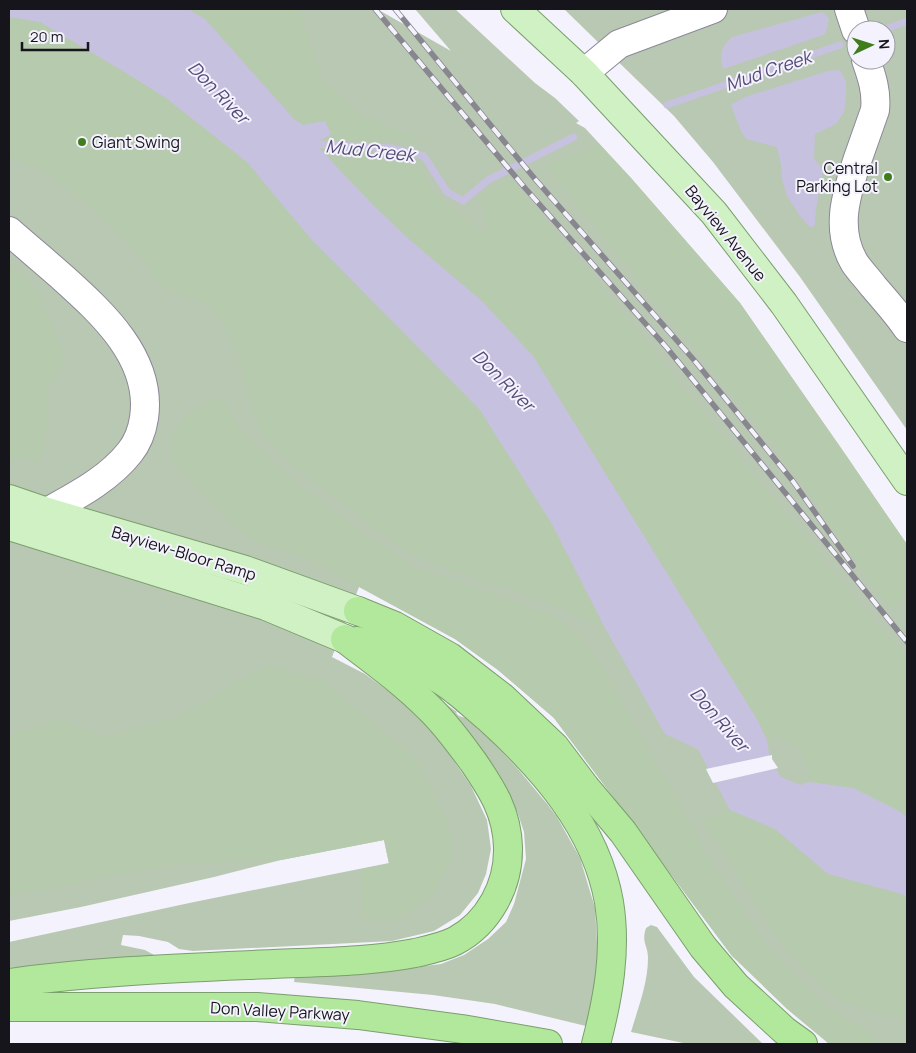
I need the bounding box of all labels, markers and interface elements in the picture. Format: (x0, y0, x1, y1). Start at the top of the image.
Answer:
scale bar (22, 20, 89, 52)
north arrow (846, 20, 896, 70)
text: 20 m (30, 26, 63, 47)
text: N (875, 38, 894, 50)
water label: Mud Creek (722, 43, 817, 96)
water label: Don River (183, 55, 257, 130)
place label: Giant Swing (92, 131, 180, 153)
water label: Mud Creek (324, 133, 419, 167)
marker: Giant Swing (76, 136, 88, 148)
place label: Central Parking Lot (796, 157, 878, 197)
marker: Central Parking Lot (882, 171, 894, 183)
street label: Bayview Avenue (680, 180, 772, 286)
water label: Don River (468, 344, 542, 418)
street label: Bayview-Bloor Ramp (109, 521, 259, 585)
water label: Don River (685, 682, 756, 758)
street label: Don Valley Parkway (210, 996, 351, 1026)

